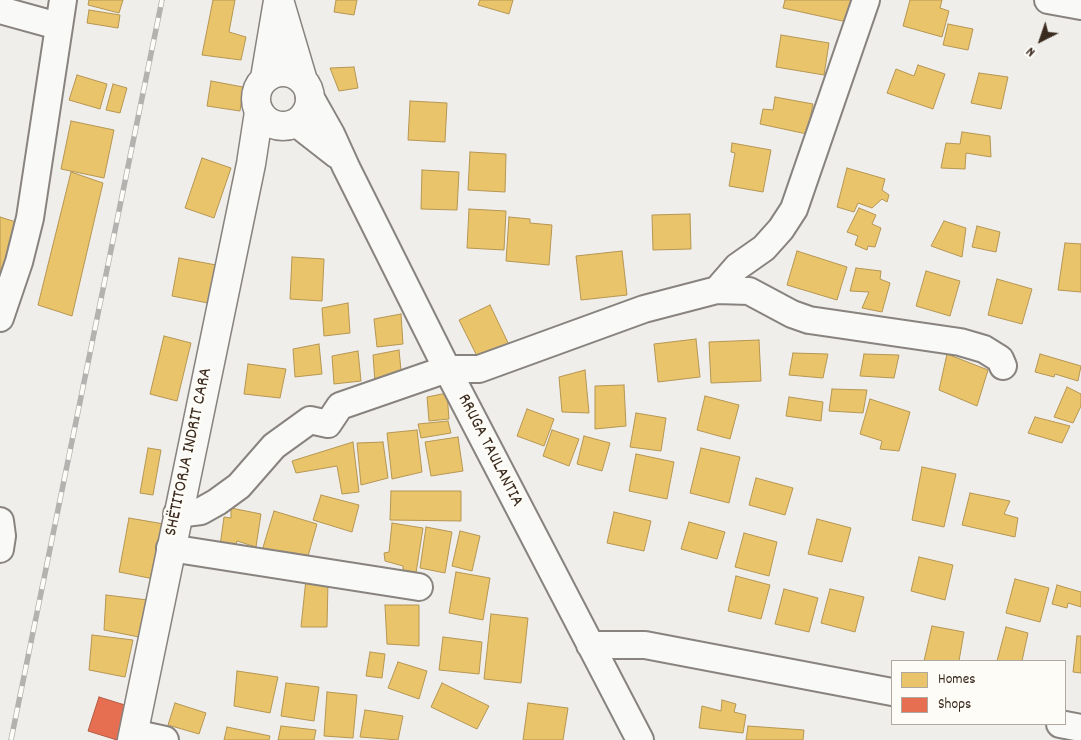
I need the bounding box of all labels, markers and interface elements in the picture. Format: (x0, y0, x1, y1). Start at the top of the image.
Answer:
north arrow (1016, 15, 1066, 65)
text: N (1022, 42, 1040, 61)
street label: SHËTITORJA INDRIT CARA (162, 366, 218, 538)
street label: RRUGA TAULANTIA (451, 391, 527, 511)
legend (891, 660, 1066, 725)
text: Homes (938, 669, 976, 691)
text: Shops (938, 694, 971, 716)

